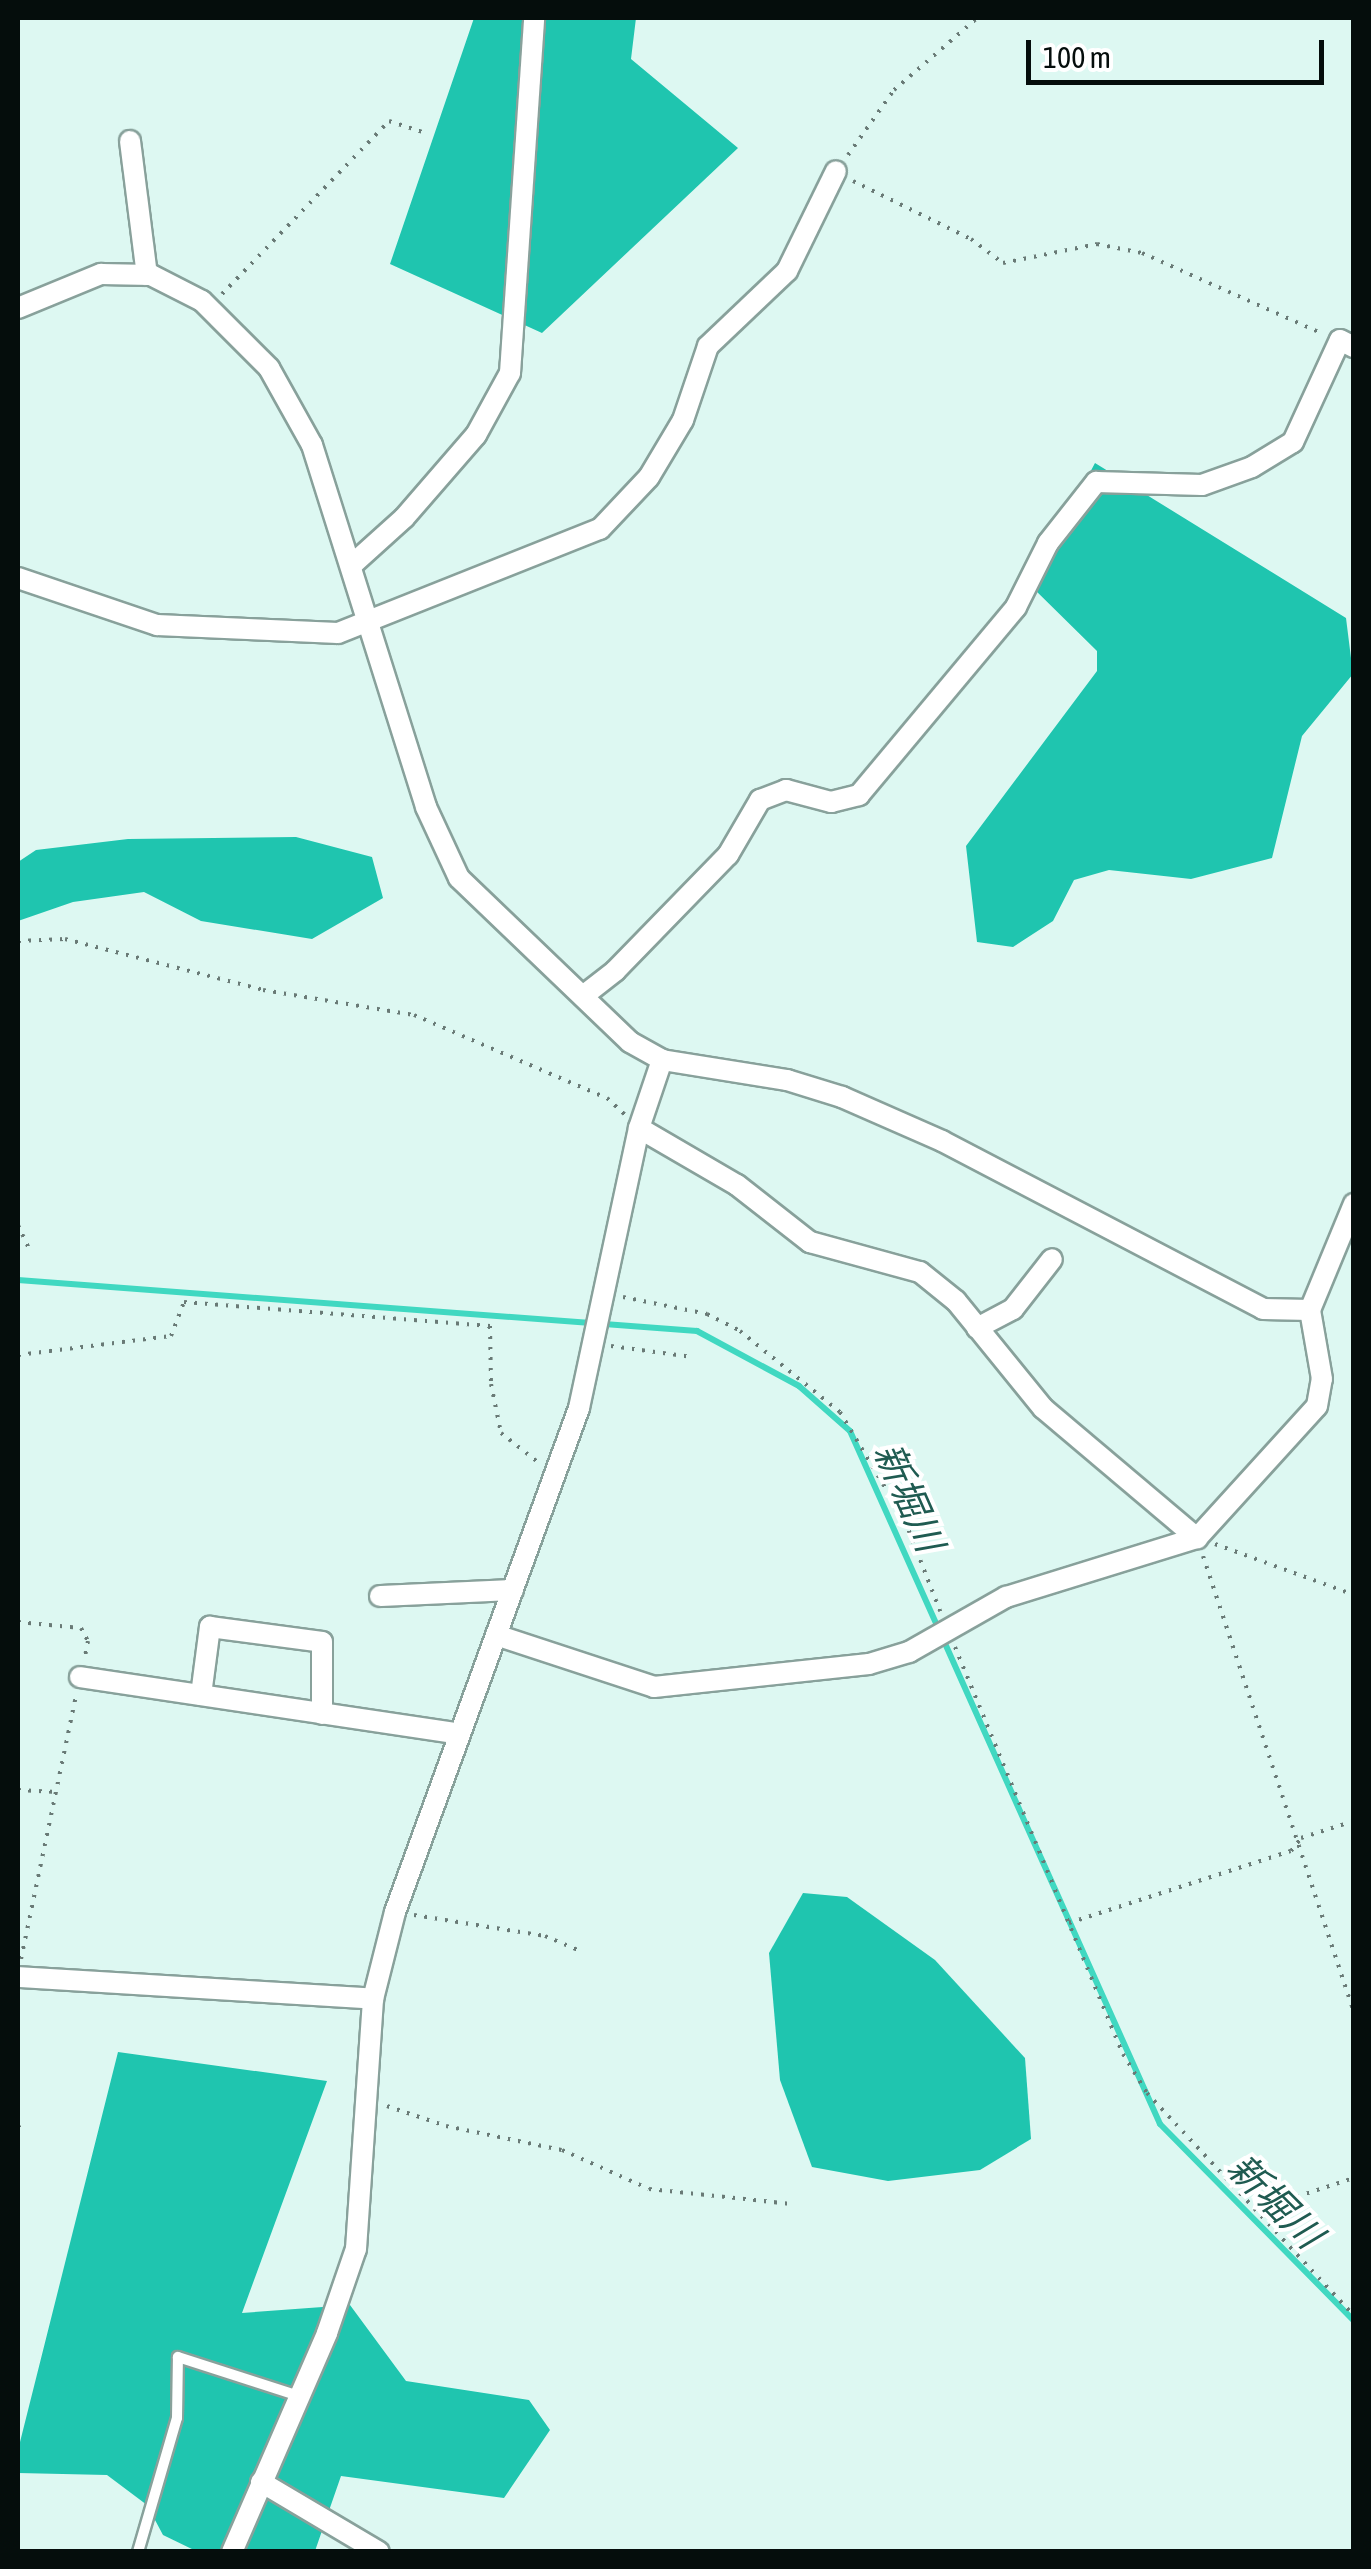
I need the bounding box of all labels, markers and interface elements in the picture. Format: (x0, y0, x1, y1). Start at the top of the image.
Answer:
scale bar (1031, 20, 1328, 82)
text: 100 m (1043, 40, 1111, 74)
water label: 新堀川 (865, 1436, 953, 1558)
water label: 新堀川 (1219, 2145, 1331, 2257)

